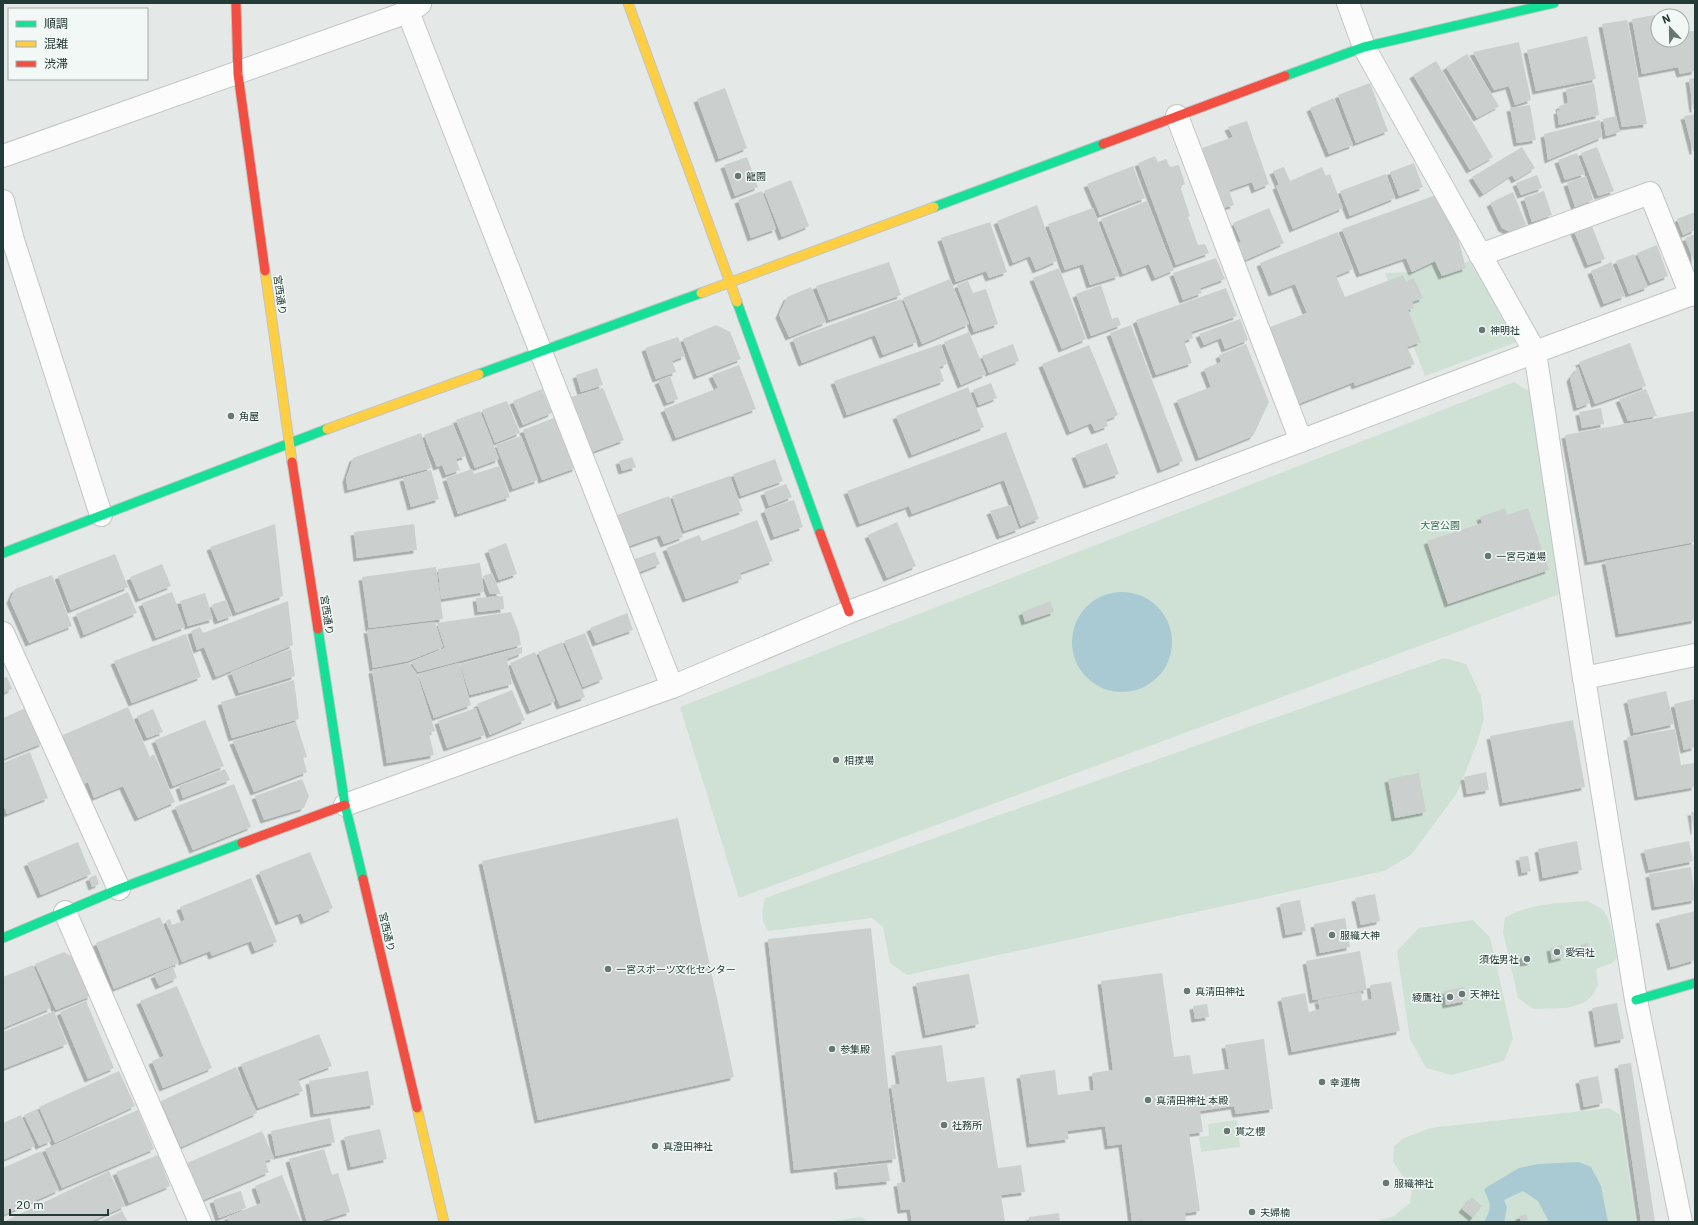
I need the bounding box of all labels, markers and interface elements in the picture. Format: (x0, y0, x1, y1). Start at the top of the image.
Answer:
legend (8, 8, 148, 80)
north arrow (1650, 8, 1690, 48)
text: N (1660, 11, 1673, 27)
text: 順調 (44, 16, 68, 31)
text: 混雑 (44, 36, 68, 51)
text: 渋滞 (44, 56, 68, 71)
place label: 龍園 (746, 170, 766, 183)
marker: 龍園 (733, 171, 743, 181)
street label: 宮西通り (271, 274, 289, 316)
place label: 神明社 (1490, 324, 1520, 337)
marker: 神明社 (1477, 325, 1487, 335)
place label: 角屋 (239, 410, 259, 423)
marker: 角屋 (226, 411, 236, 421)
park label: 大宮公園 (1420, 519, 1460, 532)
place label: 一宮弓道場 (1496, 550, 1546, 563)
marker: 一宮弓道場 (1483, 551, 1493, 561)
street label: 宮西通り (317, 594, 337, 636)
place label: 相撲場 (844, 754, 874, 767)
marker: 相撲場 (831, 755, 841, 765)
street label: 宮西通り (376, 911, 398, 953)
place label: 服織大神 (1340, 929, 1380, 942)
marker: 服織大神 (1327, 930, 1337, 940)
place label: 愛宕社 (1565, 946, 1595, 959)
marker: 愛宕社 (1552, 947, 1562, 957)
place label: 須佐男社 (1479, 953, 1519, 966)
marker: 須佐男社 (1522, 954, 1532, 964)
place label: 一宮スポーツ文化センター (616, 963, 736, 976)
marker: 一宮スポーツ文化センター (603, 964, 613, 974)
place label: 真清田神社 (1195, 985, 1245, 998)
marker: 真清田神社 (1182, 986, 1192, 996)
place label: 天神社 (1470, 988, 1500, 1001)
marker: 天神社 (1457, 989, 1467, 999)
place label: 綾鷹社 (1412, 991, 1442, 1004)
marker: 綾鷹社 (1445, 992, 1455, 1002)
place label: 参集殿 (840, 1043, 870, 1056)
marker: 参集殿 (827, 1044, 837, 1054)
place label: 幸運梅 (1330, 1076, 1360, 1089)
marker: 幸運梅 (1317, 1077, 1327, 1087)
place label: 真清田神社 本殿 (1156, 1094, 1228, 1107)
marker: 真清田神社 本殿 (1143, 1095, 1153, 1105)
place label: 社務所 (952, 1119, 982, 1132)
marker: 社務所 (939, 1120, 949, 1130)
place label: 貫之櫻 (1235, 1125, 1266, 1138)
marker: 貫之櫻 (1222, 1126, 1232, 1136)
place label: 真澄田神社 (663, 1140, 713, 1153)
marker: 真澄田神社 (650, 1141, 660, 1151)
place label: 服織神社 (1394, 1177, 1434, 1190)
marker: 服織神社 (1381, 1178, 1391, 1188)
scale bar (10, 1191, 108, 1217)
text: 20 m (16, 1197, 44, 1212)
place label: 夫婦楠 (1260, 1206, 1290, 1219)
marker: 夫婦楠 (1247, 1207, 1257, 1217)

